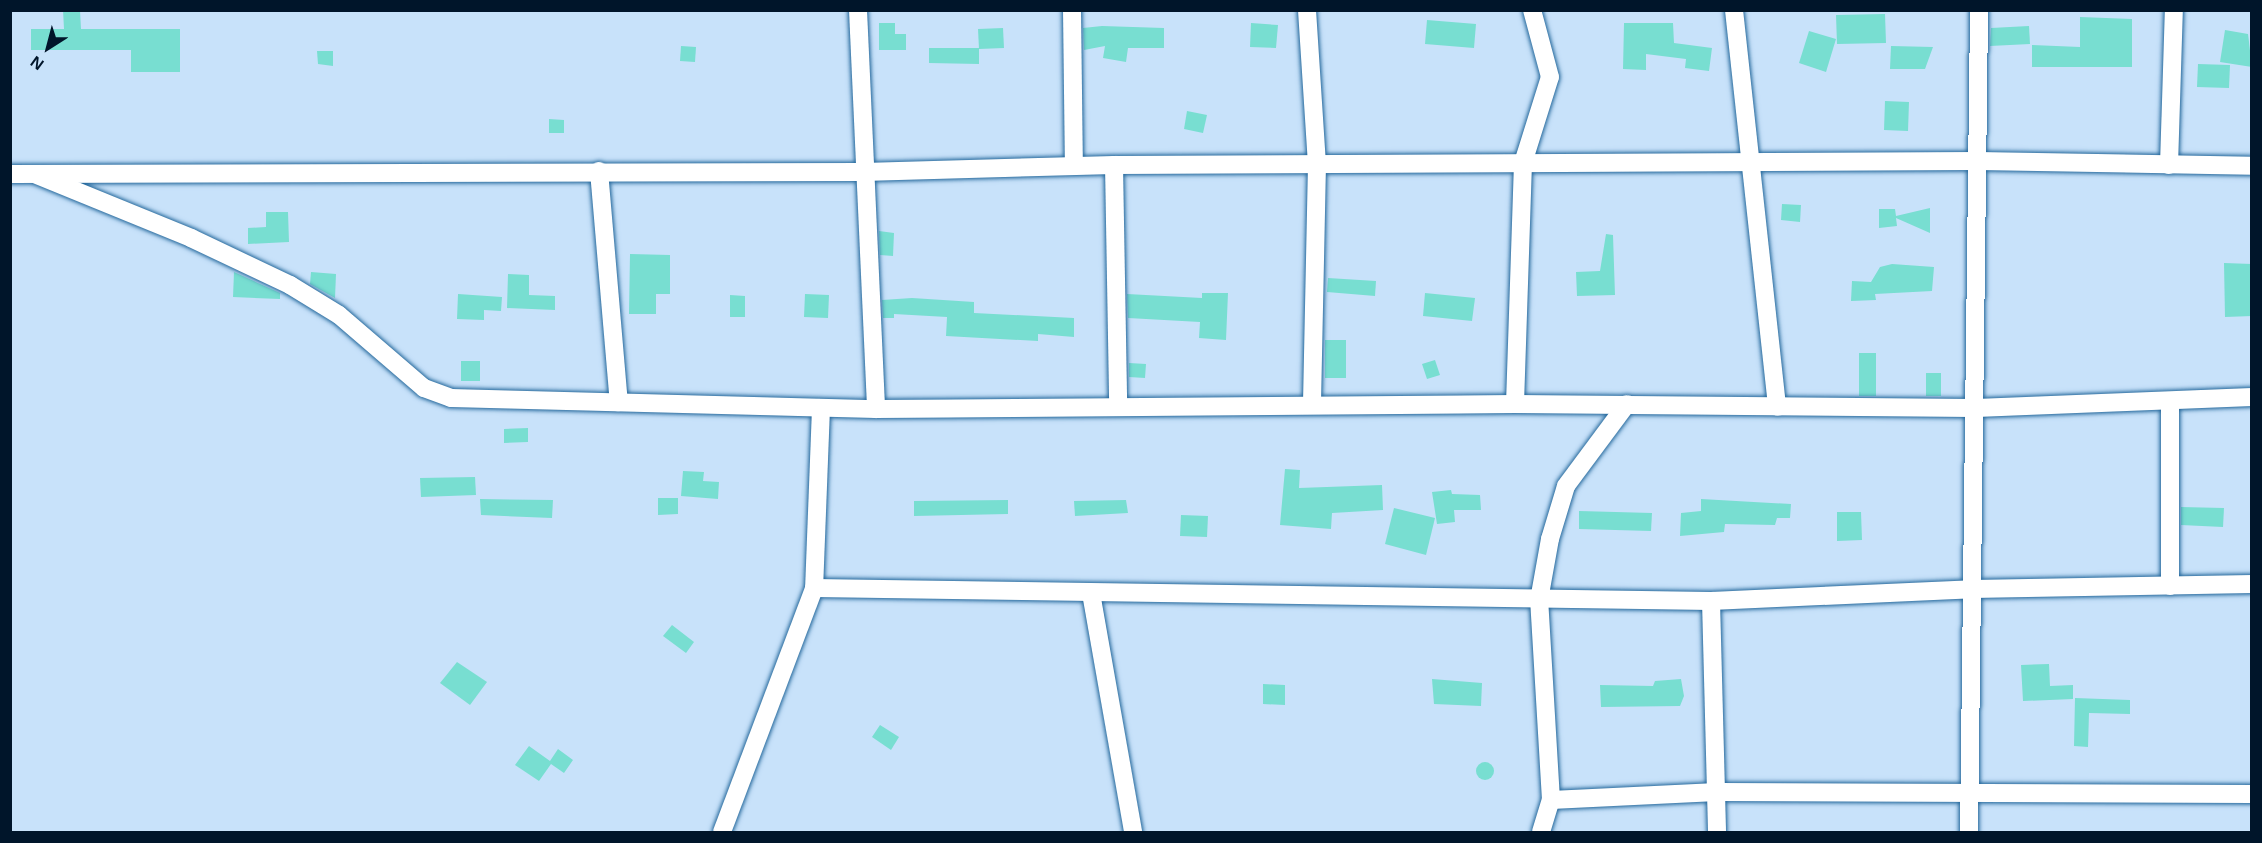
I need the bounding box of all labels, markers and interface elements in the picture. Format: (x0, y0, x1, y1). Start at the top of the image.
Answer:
north arrow (18, 18, 78, 78)
text: N (27, 53, 47, 73)

